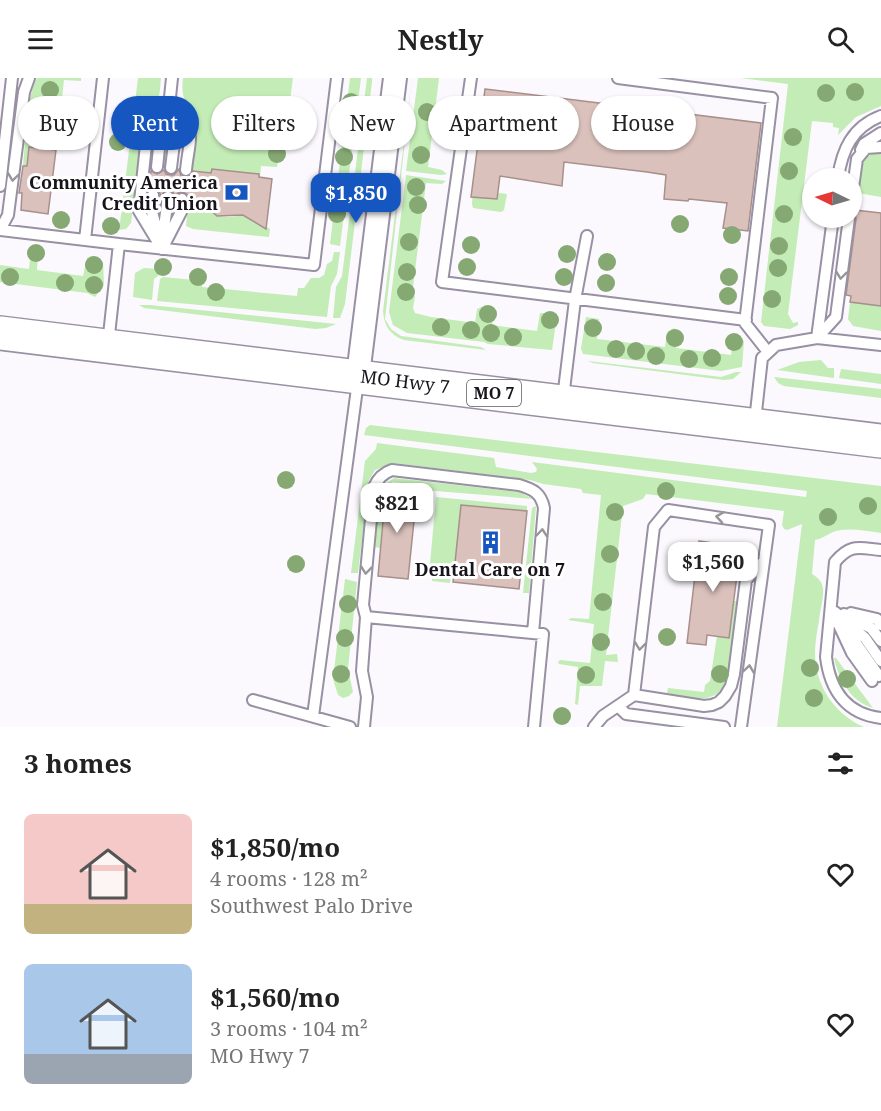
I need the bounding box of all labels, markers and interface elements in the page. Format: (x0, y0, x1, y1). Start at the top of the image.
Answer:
text: Nestly (398, 21, 483, 58)
icon: menu (24, 23, 57, 56)
icon: search (824, 23, 857, 56)
chip: Buy (18, 96, 99, 150)
chip: Rent (111, 96, 199, 150)
chip: Filters (211, 96, 317, 150)
chip: New (329, 96, 416, 150)
chip: Apartment (428, 96, 579, 150)
chip: House (591, 96, 696, 150)
north arrow (802, 168, 862, 228)
map controls (802, 168, 862, 228)
place label: Community America Credit Union (29, 170, 218, 215)
one-way arrow (7, 172, 19, 181)
pin: $1,850 (307, 173, 405, 224)
bank icon: Community America Credit Union (223, 179, 249, 205)
text: $1,850 (325, 179, 387, 206)
one-way arrow (836, 271, 848, 280)
street label: MO Hwy 7 (359, 364, 451, 398)
road number: MO 7 (467, 380, 521, 406)
pin: $821 (361, 483, 433, 534)
text: $821 (374, 489, 420, 516)
one-way arrow (716, 512, 725, 524)
one-way arrow (535, 529, 548, 538)
building icon: Dental Care on 7 (477, 530, 503, 556)
pin: $1,560 (664, 542, 762, 593)
text: $1,560 (682, 548, 744, 575)
place label: Dental Care on 7 (415, 557, 565, 581)
one-way arrow (360, 566, 373, 575)
one-way arrow (634, 642, 647, 651)
one-way arrow (742, 664, 754, 674)
text: 3 homes (24, 745, 132, 781)
icon: filters (824, 747, 857, 780)
text: $1,850/mo (210, 829, 340, 865)
icon: home (72, 838, 144, 910)
icon: heart (824, 858, 857, 891)
text: 4 rooms · 128 m² (210, 865, 368, 892)
text: Southwest Palo Drive (210, 892, 413, 919)
text: $1,560/mo (210, 979, 340, 1015)
icon: home (72, 988, 144, 1060)
icon: heart (824, 1008, 857, 1041)
text: 3 rooms · 104 m² (210, 1015, 368, 1042)
text: MO Hwy 7 (210, 1042, 310, 1069)

